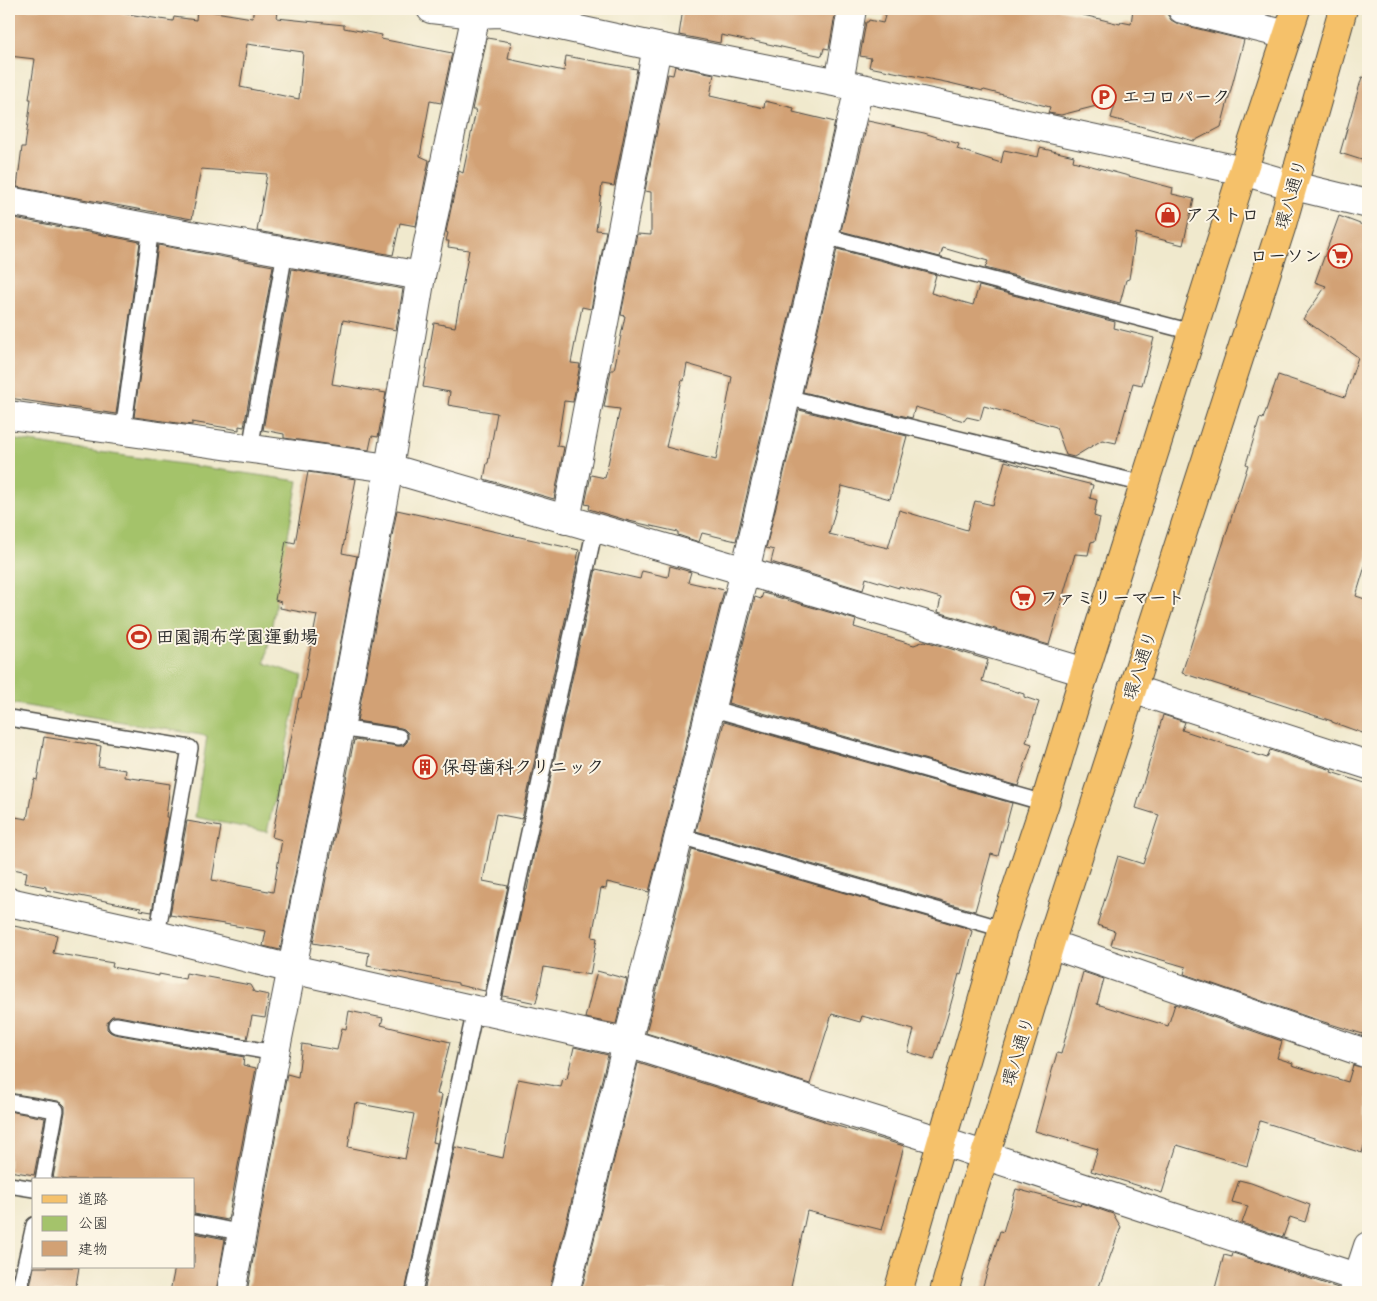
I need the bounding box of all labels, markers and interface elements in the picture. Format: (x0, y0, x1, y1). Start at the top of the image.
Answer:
parking icon: エコロパーク (1091, 84, 1117, 110)
place label: エコロパーク (1122, 85, 1230, 108)
street label: 環八通り (1270, 156, 1311, 232)
shop icon: アストロ (1155, 202, 1181, 228)
place label: アストロ (1186, 203, 1259, 226)
supermarket icon: ローソン (1327, 243, 1353, 269)
place label: ローソン (1250, 244, 1322, 267)
supermarket icon: ファミリーマート (1010, 585, 1036, 611)
place label: ファミリーマート (1040, 586, 1185, 609)
sports icon: 田園調布学園運動場 (126, 624, 152, 650)
place label: 田園調布学園運動場 (156, 625, 318, 648)
street label: 環八通り (1117, 627, 1162, 703)
building icon: 保母歯科クリニック (412, 754, 438, 780)
place label: 保母歯科クリニック (442, 755, 604, 778)
street label: 環八通り (996, 1013, 1039, 1089)
legend (32, 1178, 195, 1268)
text: 道路 (78, 1189, 108, 1208)
text: 公園 (78, 1213, 108, 1232)
text: 建物 (78, 1239, 108, 1258)

